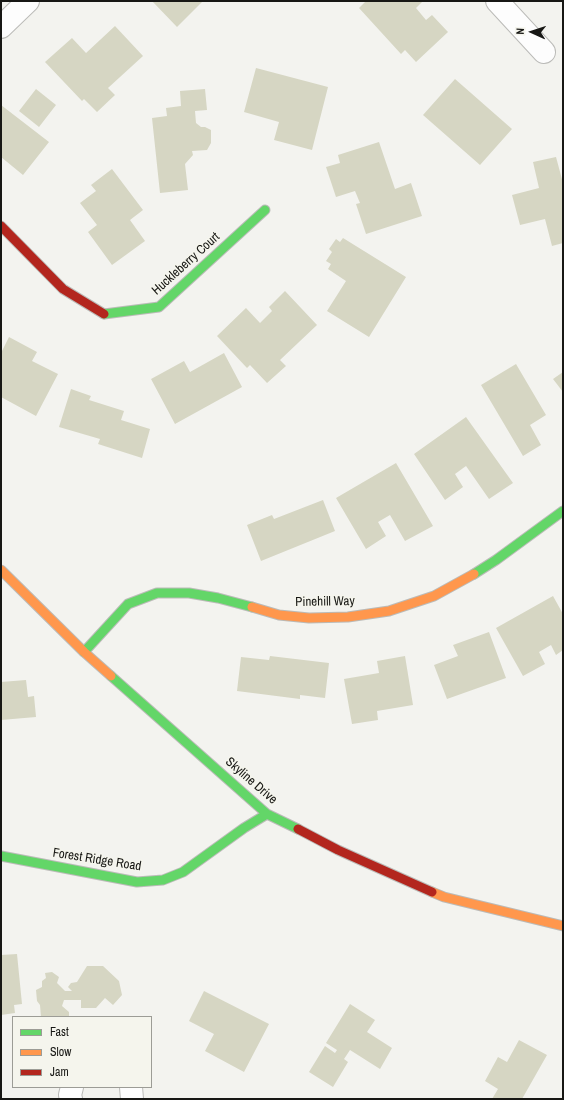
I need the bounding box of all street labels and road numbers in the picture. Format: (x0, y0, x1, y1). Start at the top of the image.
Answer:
street label: Huckleberry Court (149, 229, 223, 299)
street label: Pinehill Way (295, 594, 355, 610)
street label: Skyline Drive (222, 754, 280, 808)
street label: Forest Ridge Road (52, 845, 142, 875)

